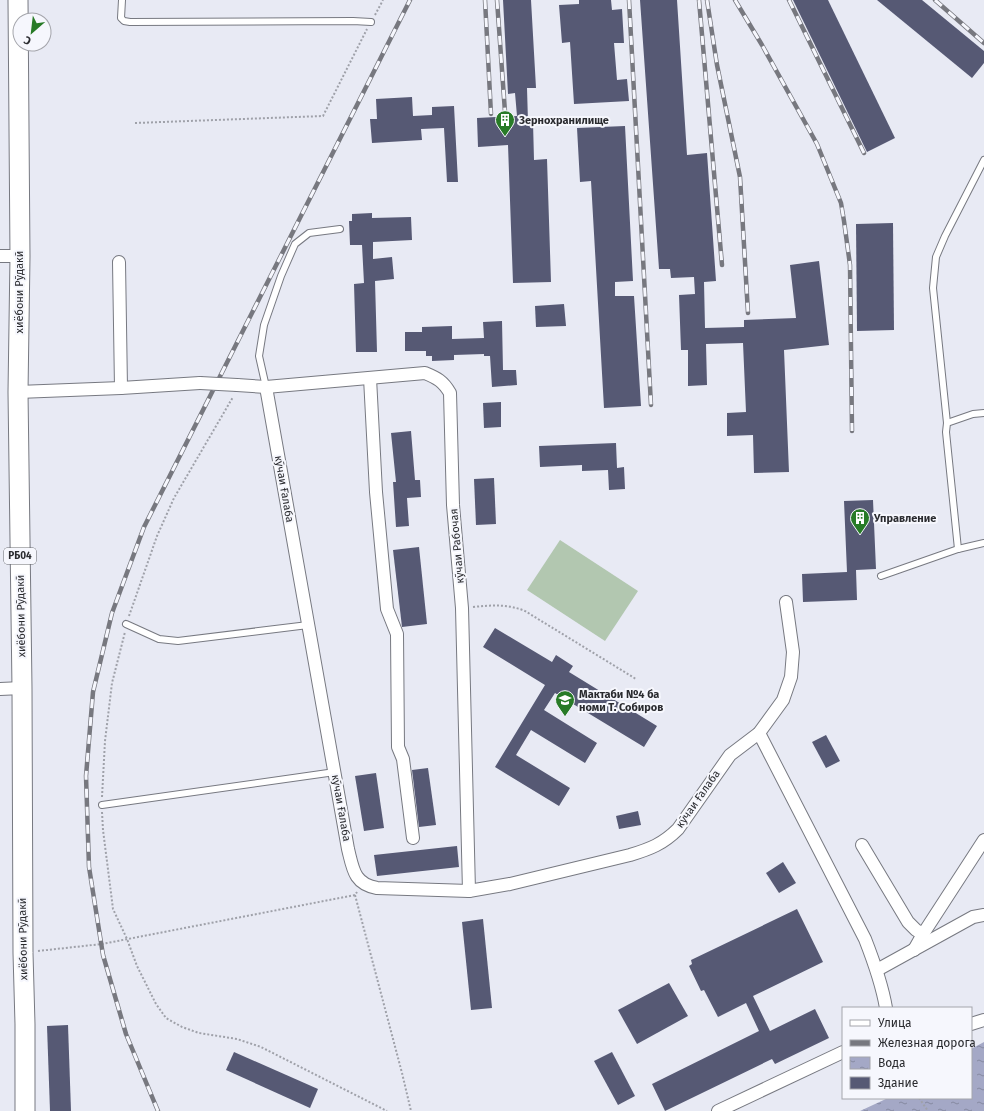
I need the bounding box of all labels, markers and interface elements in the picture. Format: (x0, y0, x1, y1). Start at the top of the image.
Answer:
north arrow (12, 12, 52, 52)
text: С (21, 33, 33, 48)
building icon: Зернохранилище (494, 109, 516, 137)
place label: Зернохранилище (518, 114, 609, 127)
street label: хиёбони Рӯдакӣ (13, 251, 26, 333)
street label: кӯчаи Ғалаба (272, 454, 296, 524)
building icon: Управление (849, 507, 871, 535)
street label: кӯчаи Рабочая (447, 508, 467, 584)
place label: Управление (873, 512, 936, 525)
road number: РБ04 (4, 548, 36, 564)
street label: хиёбони Рӯдакӣ (14, 574, 28, 658)
place label: Мактаби №4 ба номи Т. Собиров (579, 688, 663, 714)
school or university icon: Мактаби №4 ба номи Т. Собиров (554, 689, 576, 717)
street label: кӯчаи Ғалаба (673, 767, 723, 831)
street label: кӯчаи Ғалаба (329, 773, 353, 843)
street label: хиёбони Рӯдакӣ (16, 897, 30, 981)
legend (842, 1007, 972, 1099)
text: Улица (878, 1016, 912, 1030)
text: Железная дорога (878, 1036, 976, 1050)
text: Вода (878, 1056, 905, 1070)
text: Здание (878, 1076, 918, 1090)

